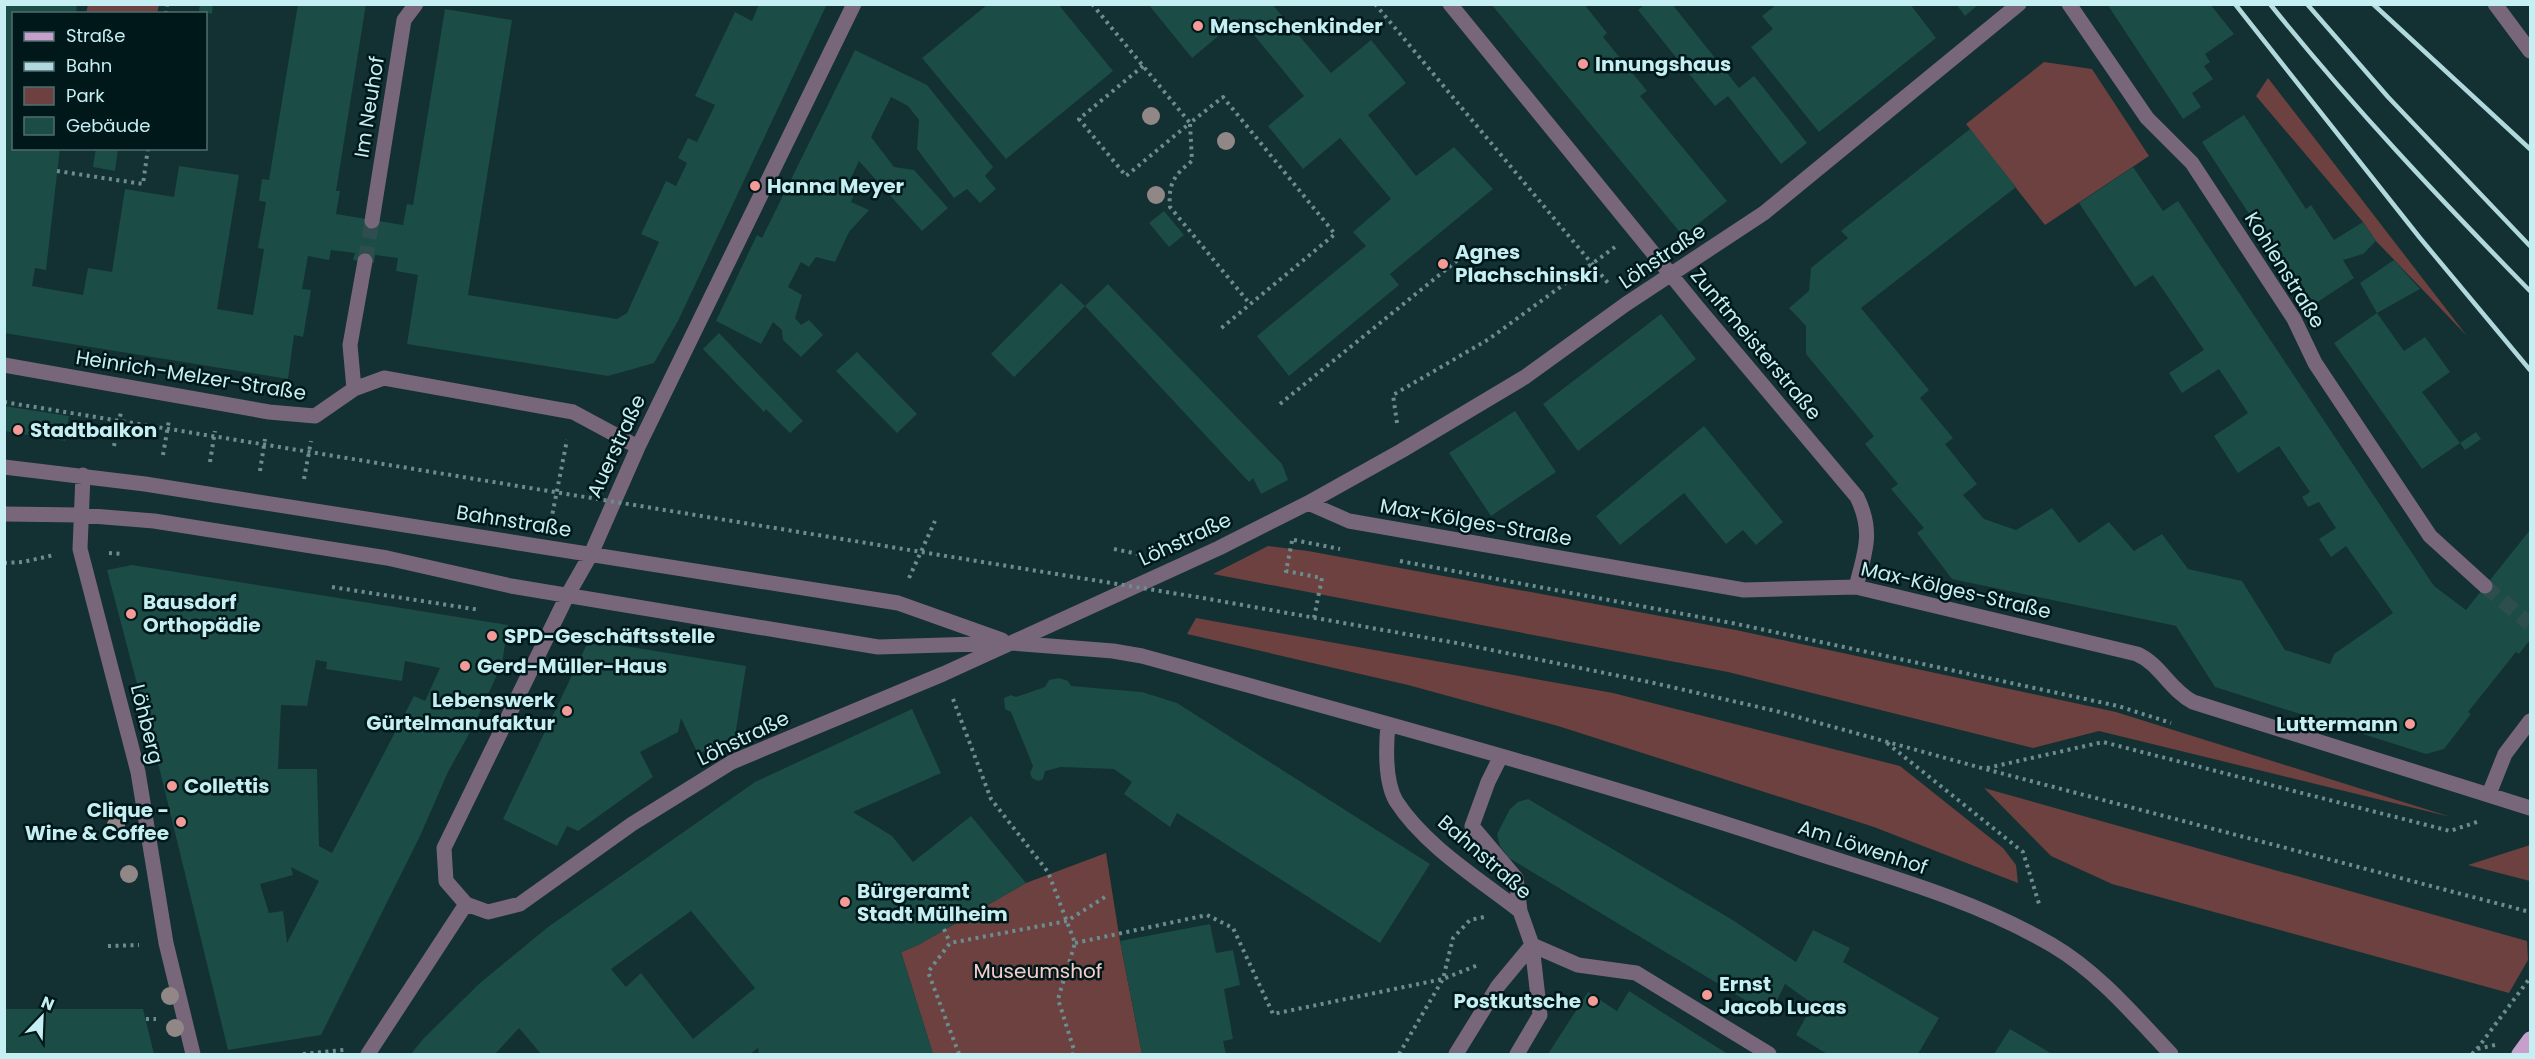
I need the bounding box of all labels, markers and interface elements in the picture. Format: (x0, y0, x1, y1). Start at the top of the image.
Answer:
legend (12, 12, 207, 150)
place label: Menschenkinder (1210, 12, 1383, 40)
marker: Menschenkinder (1191, 19, 1205, 33)
text: Straße (66, 23, 125, 48)
place label: Innungshaus (1595, 50, 1731, 78)
text: Bahn (66, 53, 112, 78)
street label: Im Neuhof (347, 54, 391, 160)
marker: Innungshaus (1576, 57, 1590, 71)
text: Park (66, 83, 105, 108)
text: Gebäude (66, 113, 150, 138)
place label: Hanna Meyer (767, 172, 905, 200)
marker: Hanna Meyer (748, 179, 762, 193)
street label: Kohlenstraße (2238, 206, 2332, 334)
street label: Löhstraße (1613, 217, 1711, 295)
place label: Agnes Plachschinski (1455, 238, 1598, 289)
marker: Agnes Plachschinski (1436, 257, 1450, 271)
street label: Zunftmeisterstraße (1684, 262, 1828, 426)
street label: Heinrich-Melzer-Straße (74, 343, 308, 407)
street label: Auerstraße (580, 390, 652, 502)
place label: Stadtbalkon (30, 416, 157, 444)
marker: Stadtbalkon (11, 423, 25, 437)
street label: Max-Kölges-Straße (1378, 491, 1574, 553)
street label: Bahnstraße (454, 498, 574, 544)
street label: Löhstraße (1134, 505, 1236, 573)
street label: Max-Kölges-Straße (1858, 554, 2054, 626)
place label: Bausdorf Orthopädie (143, 588, 261, 639)
marker: Bausdorf Orthopädie (124, 607, 138, 621)
place label: SPD-Geschäftsstelle (504, 622, 715, 650)
marker: SPD-Geschäftsstelle (485, 629, 499, 643)
place label: Gerd-Müller-Haus (477, 652, 667, 680)
marker: Gerd-Müller-Haus (458, 659, 472, 673)
street label: Löhberg (124, 681, 170, 767)
place label: Lebenswerk Gürtelmanufaktur (366, 686, 556, 737)
marker: Lebenswerk Gürtelmanufaktur (560, 704, 574, 718)
street label: Löhstraße (692, 704, 794, 772)
place label: Luttermann (2276, 710, 2398, 738)
marker: Luttermann (2403, 717, 2417, 731)
place label: Collettis (184, 772, 269, 800)
marker: Collettis (165, 779, 179, 793)
place label: Clique - Wine & Coffee (25, 796, 169, 847)
street label: Bahnstraße (1432, 808, 1538, 906)
street label: Am Löwenhof (1795, 813, 1931, 881)
marker: Clique - Wine & Coffee (174, 815, 188, 829)
place label: Bürgeramt Stadt Mülheim (857, 877, 1008, 928)
marker: Bürgeramt Stadt Mülheim (838, 895, 852, 909)
park label: Museumshof (974, 957, 1102, 985)
place label: Ernst Jacob Lucas (1719, 970, 1847, 1021)
north arrow (12, 987, 72, 1047)
place label: Postkutsche (1453, 987, 1581, 1015)
marker: Ernst Jacob Lucas (1700, 988, 1714, 1002)
text: N (38, 991, 58, 1017)
marker: Postkutsche (1586, 994, 1600, 1008)

